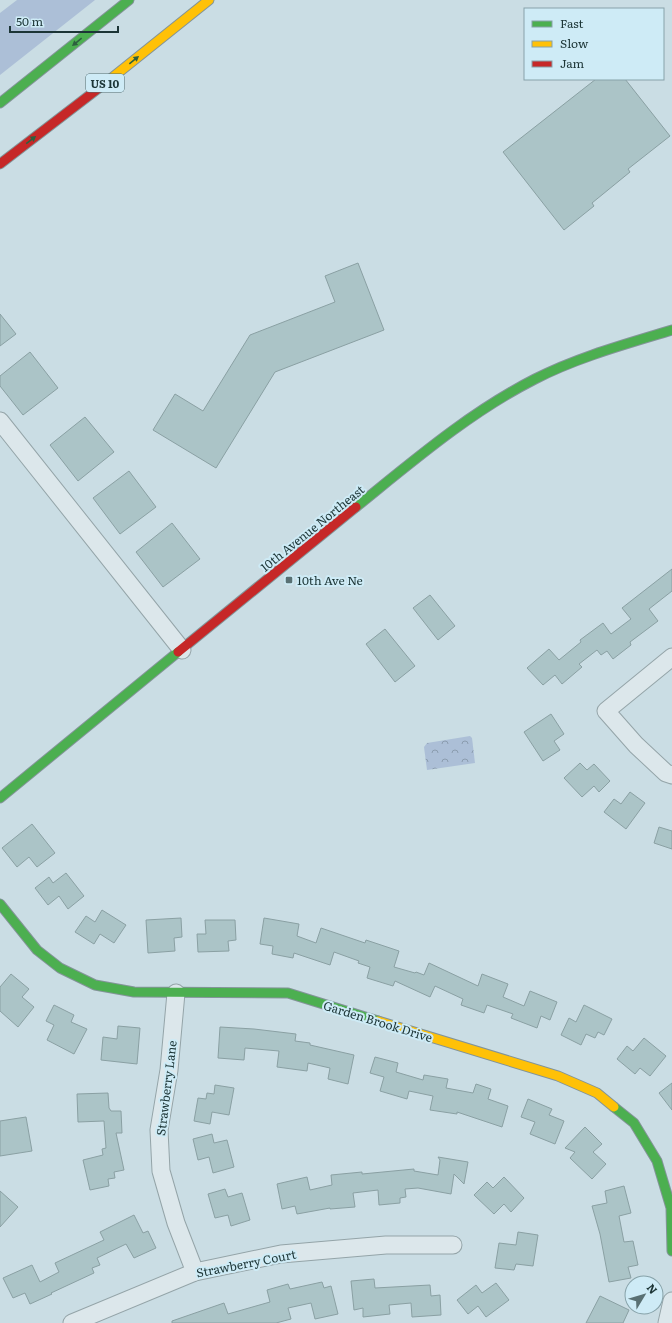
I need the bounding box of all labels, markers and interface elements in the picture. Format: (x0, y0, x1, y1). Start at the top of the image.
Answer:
scale bar (10, 8, 118, 34)
legend (524, 8, 664, 80)
text: 50 m (16, 12, 43, 30)
text: Fast (560, 14, 584, 32)
text: Slow (560, 34, 589, 52)
one-way arrow (71, 37, 82, 46)
text: Jam (560, 54, 585, 72)
one-way arrow (128, 56, 139, 65)
road number: US 10 (86, 74, 124, 92)
one-way arrow (26, 136, 37, 145)
street label: 10th Avenue Northeast (256, 480, 368, 576)
place label: 10th Ave Ne (297, 571, 363, 589)
marker: 10th Ave Ne (284, 575, 294, 585)
street label: Garden Brook Drive (321, 996, 435, 1046)
street label: Strawberry Lane (151, 1039, 181, 1137)
street label: Strawberry Court (195, 1244, 298, 1281)
north arrow (624, 1275, 664, 1315)
text: N (644, 1280, 662, 1297)

